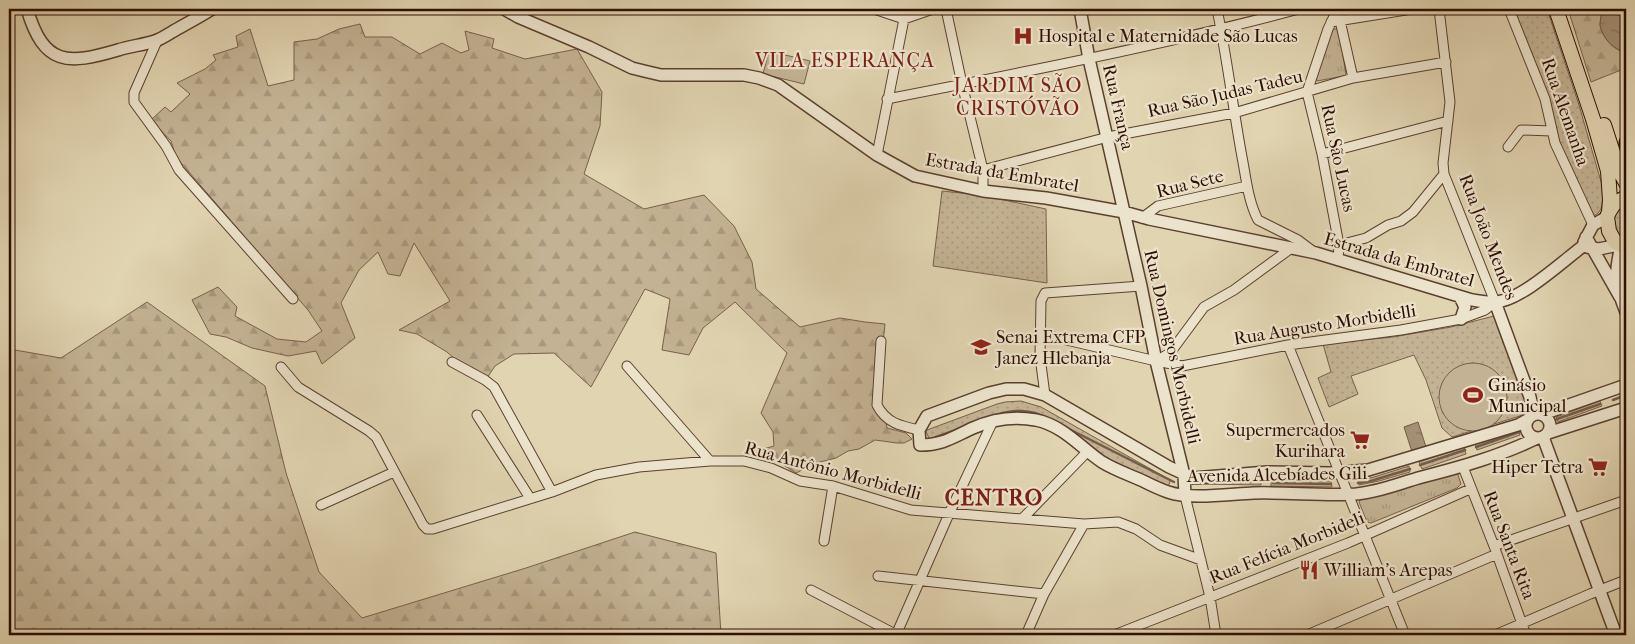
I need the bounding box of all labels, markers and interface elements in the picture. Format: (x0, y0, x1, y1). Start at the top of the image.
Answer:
hospital icon: Hospital e Maternidade São Lucas (1012, 25, 1034, 47)
place label: Hospital e Maternidade São Lucas (1038, 26, 1298, 47)
district label: VILA ESPERANÇA (754, 49, 935, 73)
street label: Rua Alemanha (1537, 55, 1593, 169)
street label: Rua França (1098, 62, 1138, 153)
street label: Rua São Judas Tadeu (1145, 66, 1305, 122)
district label: JARDIM SÃO CRISTÓVÃO (952, 73, 1082, 120)
street label: Rua São Lucas (1316, 102, 1360, 214)
street label: Estrada da Embratel (924, 149, 1080, 197)
street label: Rua Sete (1154, 165, 1226, 202)
street label: Rua João Mendes (1454, 171, 1522, 303)
street label: Estrada da Embratel (1321, 228, 1477, 292)
street label: Rua Domingos Morbidelli (1139, 248, 1205, 447)
street label: Rua Augusto Morbidelli (1232, 300, 1418, 350)
place label: Senai Extrema CFP Janez Hlebanja (994, 327, 1145, 369)
school or university icon: Senai Extrema CFP Janez Hlebanja (970, 336, 992, 358)
place label: Ginásio Municipal (1488, 375, 1566, 417)
sports icon: Ginásio Municipal (1462, 384, 1484, 406)
place label: Supermercados Kurihara (1226, 420, 1346, 462)
supermarket icon: Supermercados Kurihara (1349, 429, 1371, 451)
street label: Rua Antônio Morbidelli (742, 437, 925, 505)
supermarket icon: Hiper Tetra (1587, 456, 1609, 478)
place label: Hiper Tetra (1491, 457, 1584, 478)
street label: Avenida Alcebíades Gili (1186, 463, 1368, 487)
district label: CENTRO (945, 485, 1043, 511)
street label: Rua Santa Rita (1479, 488, 1540, 603)
street label: Rua Felícia Morbideli (1206, 507, 1368, 589)
restaurant icon: William's Arepas (1298, 559, 1320, 581)
place label: William's Arepas (1323, 560, 1453, 581)

